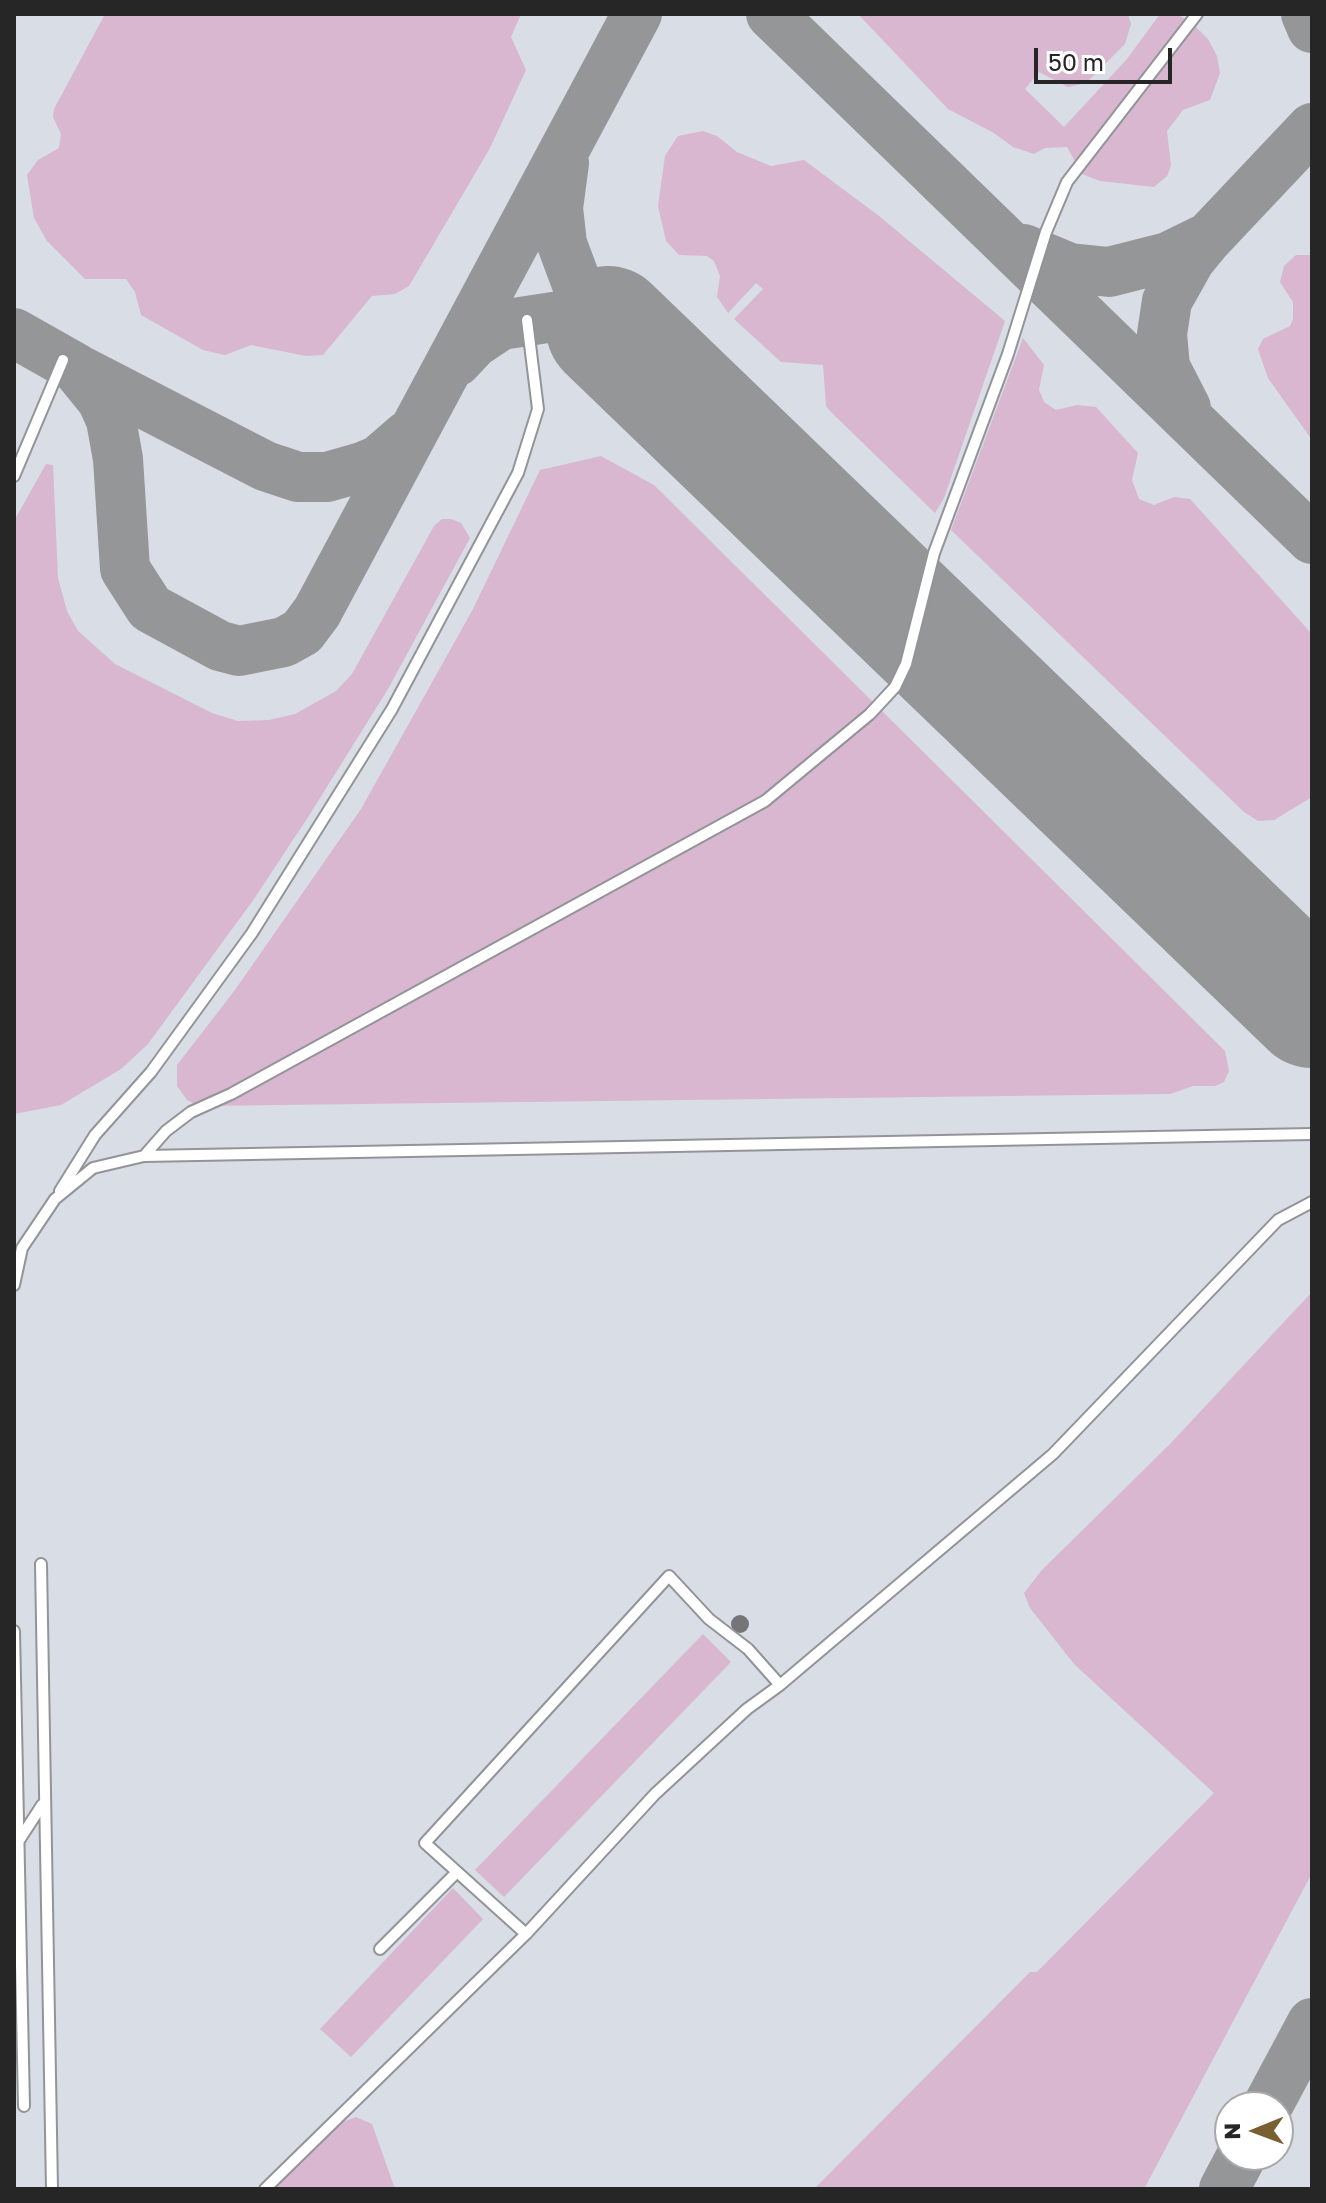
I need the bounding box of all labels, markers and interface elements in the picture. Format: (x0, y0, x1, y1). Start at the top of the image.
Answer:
scale bar (1038, 32, 1176, 82)
text: 50 m (1048, 47, 1104, 76)
north arrow (1214, 2091, 1294, 2171)
text: N (1218, 2123, 1245, 2140)

